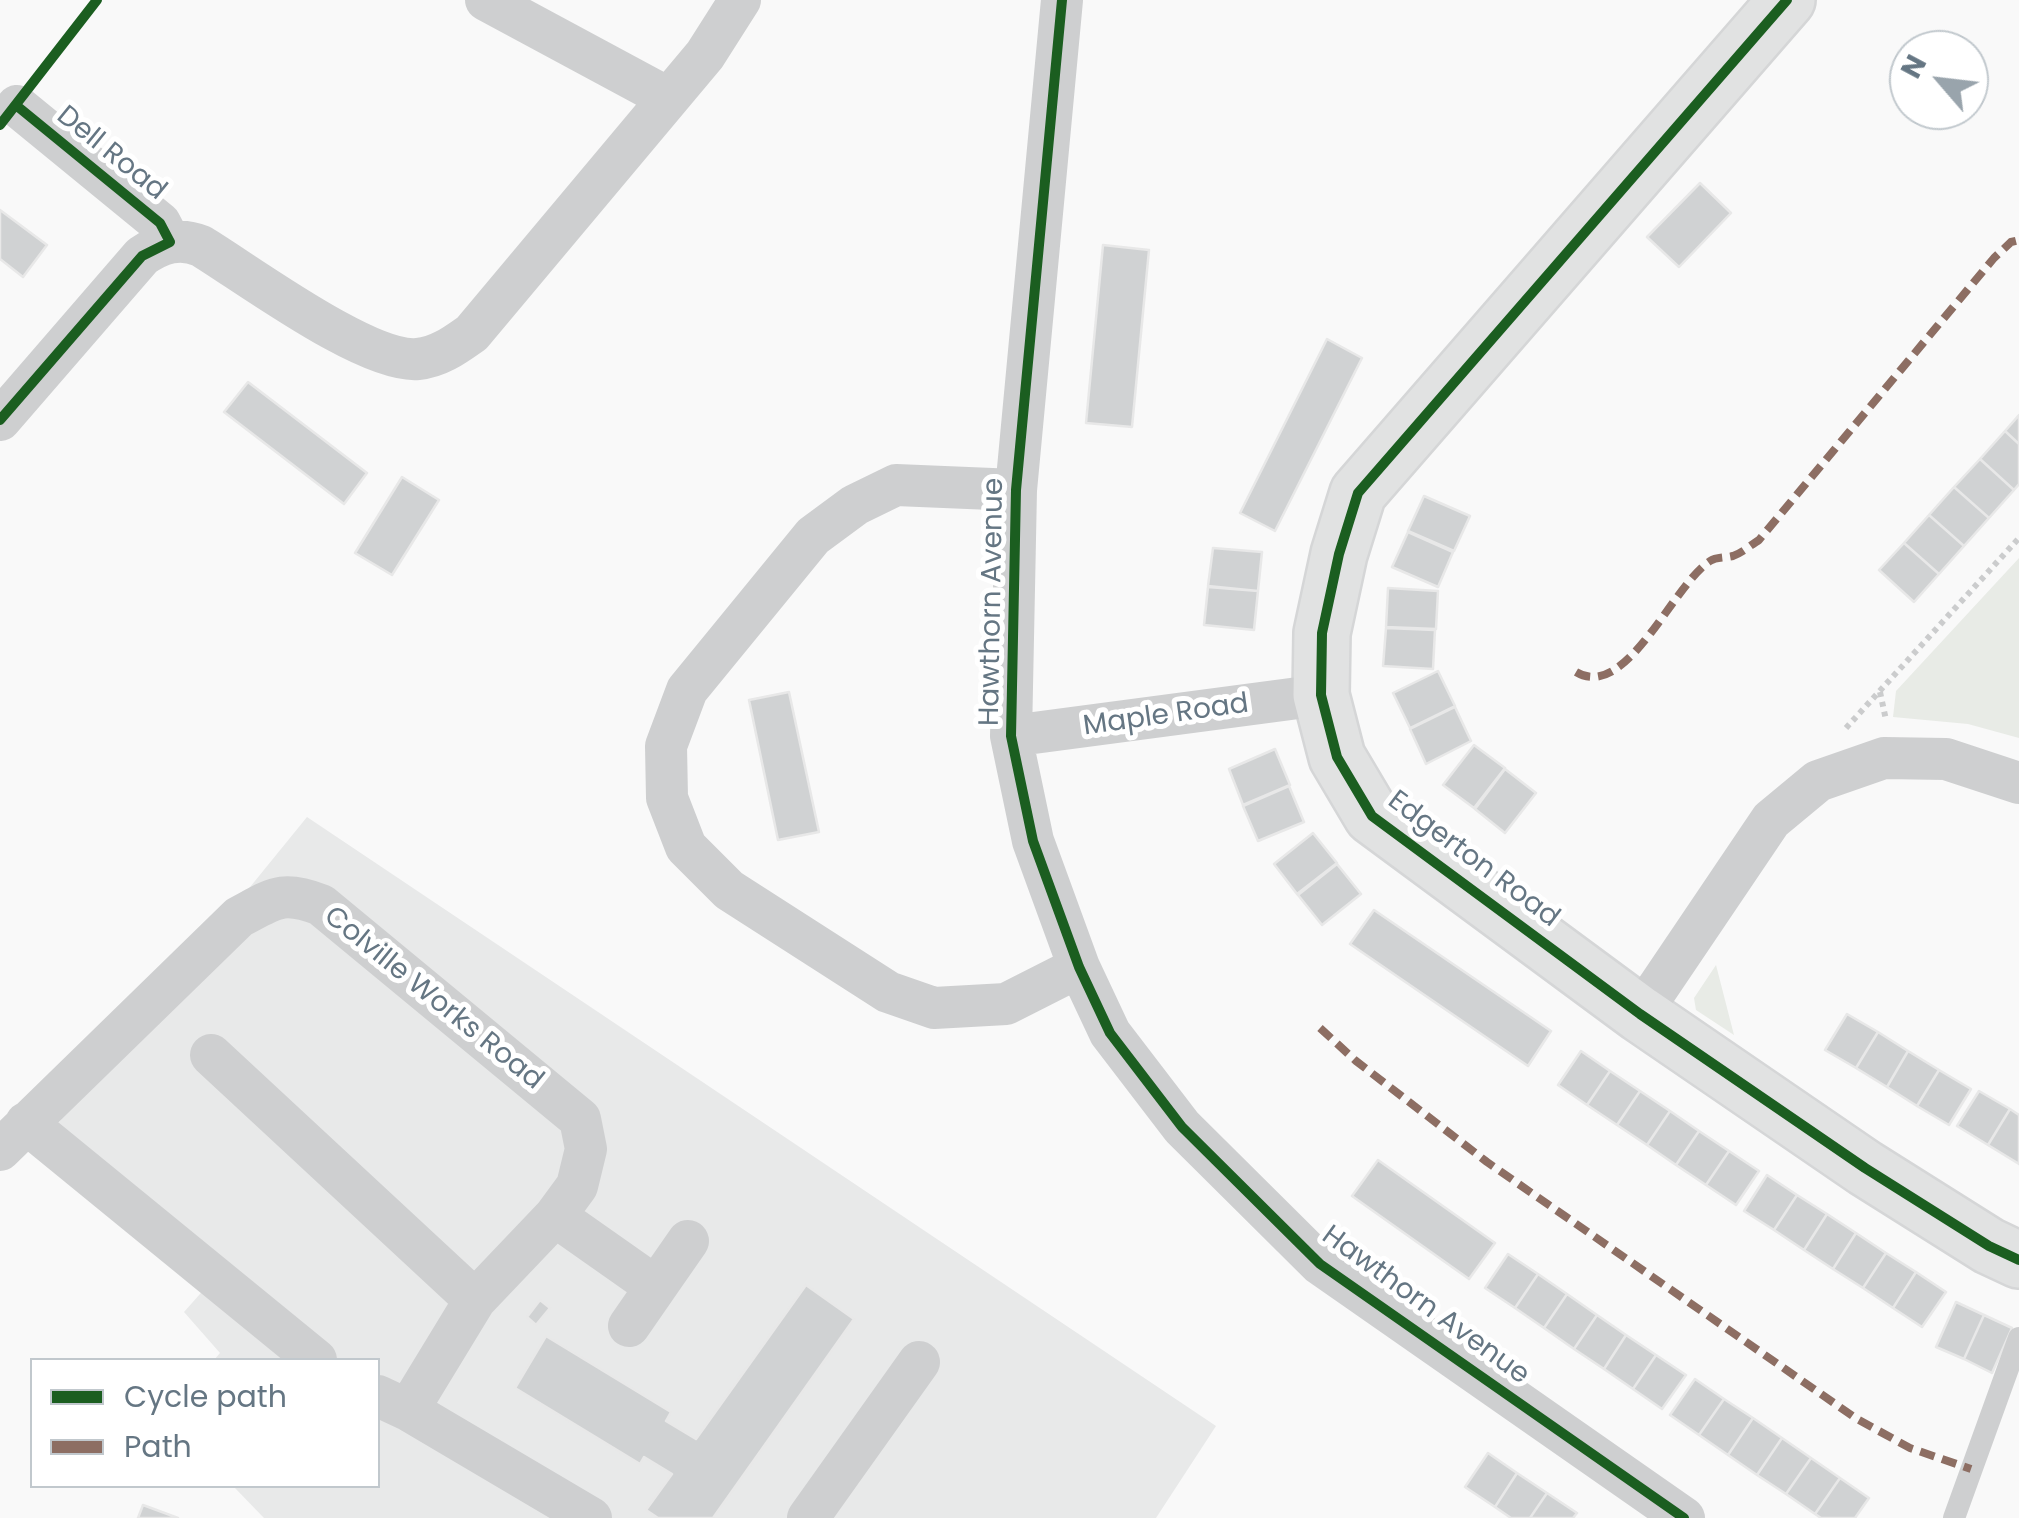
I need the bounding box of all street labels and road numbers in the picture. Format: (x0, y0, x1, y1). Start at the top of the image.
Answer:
street label: Dell Road (49, 100, 173, 208)
street label: Hawthorn Avenue (974, 478, 1012, 726)
street label: Maple Road (1081, 688, 1251, 744)
street label: Edgerton Road (1380, 784, 1566, 936)
street label: Colville Works Road (316, 900, 550, 1098)
street label: Hawthorn Avenue (1315, 1219, 1535, 1393)

